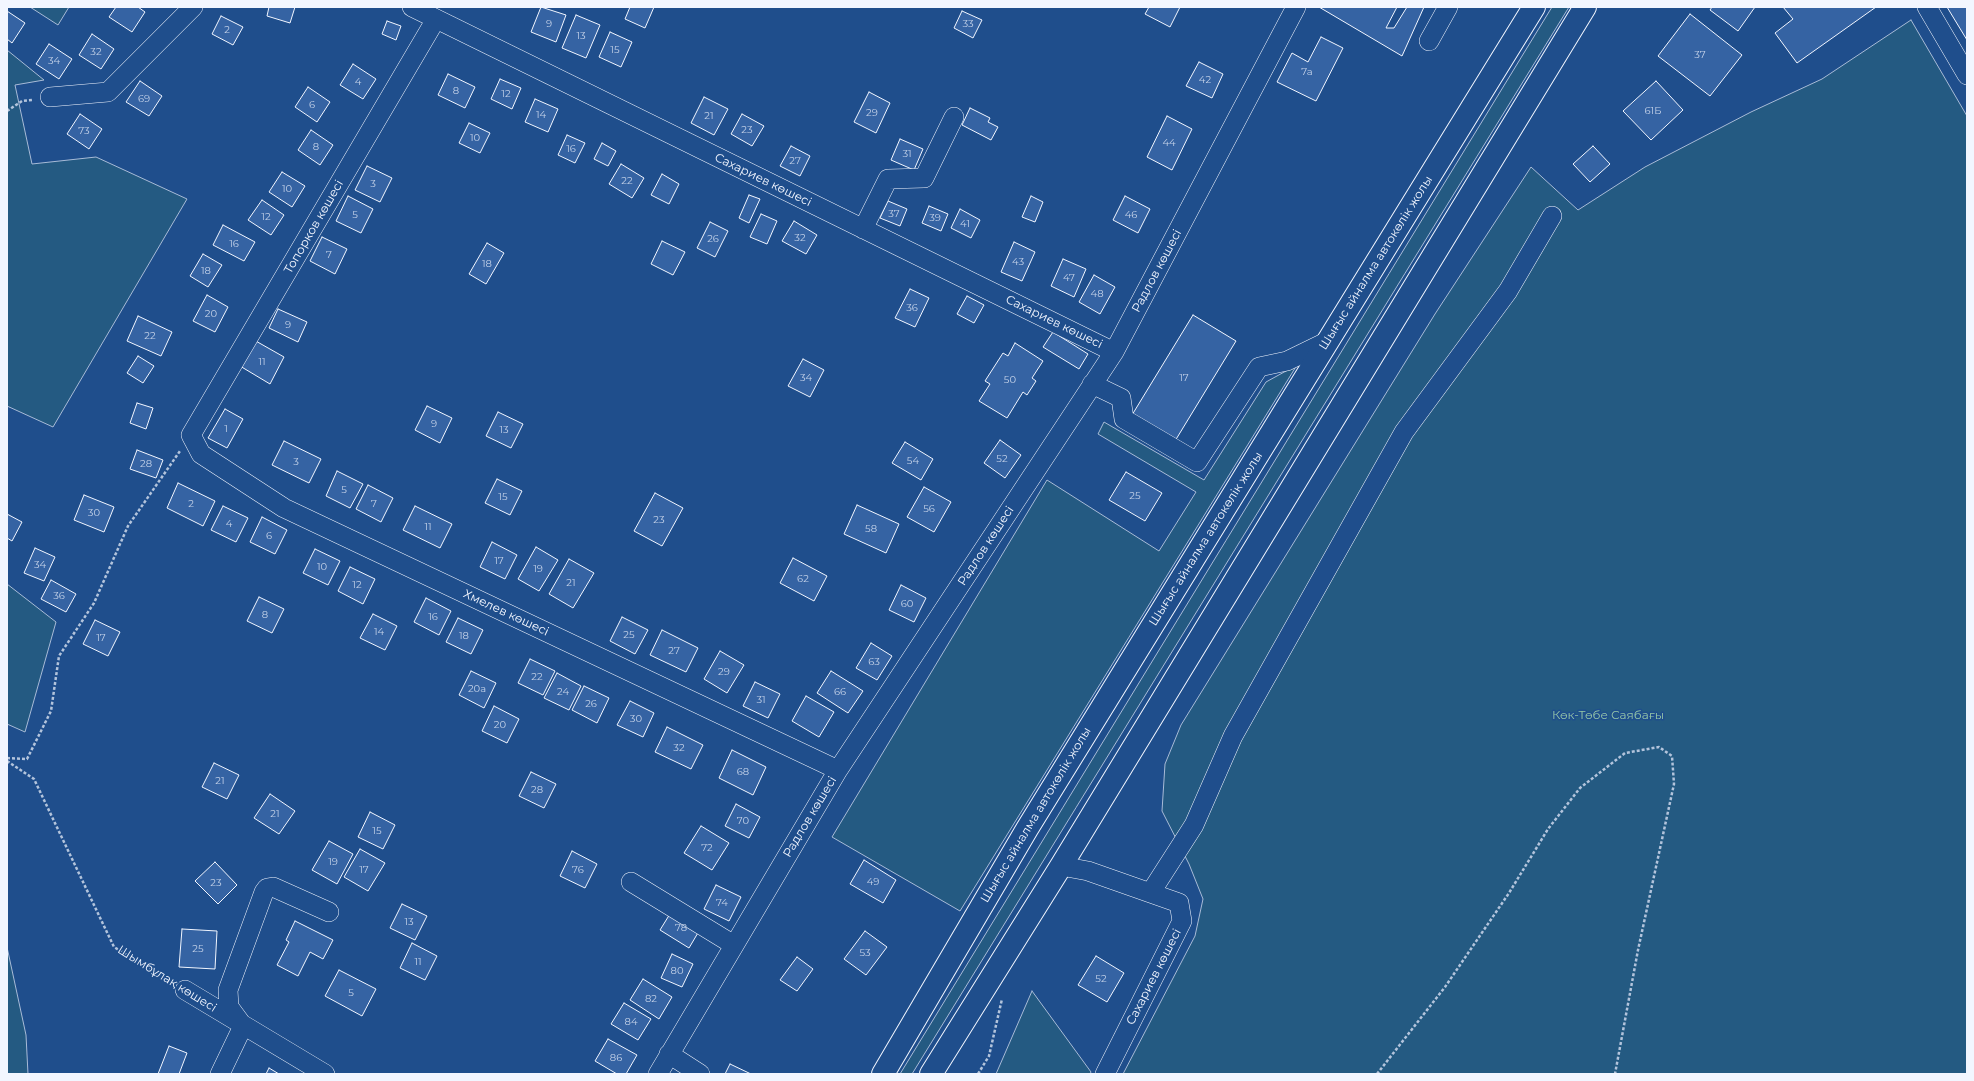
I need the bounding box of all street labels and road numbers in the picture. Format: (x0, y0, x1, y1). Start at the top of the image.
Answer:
street label: Сахариев көшесі (712, 150, 814, 210)
street label: Шығыс айналма автокөлік жолы (1316, 173, 1436, 353)
street label: Топорков көшесі (281, 178, 347, 276)
street label: Радлов көшесі (1129, 227, 1185, 315)
street label: Сахариев көшесі (1003, 292, 1105, 352)
street label: Шығыс айналма автокөлік жолы (1146, 449, 1266, 629)
street label: Радлов көшесі (955, 504, 1017, 588)
street label: Хмелев көшесі (461, 587, 551, 639)
street label: Шығыс айналма автокөлік жолы (978, 725, 1094, 905)
street label: Радлов көшесі (780, 774, 840, 860)
street label: Сахариев көшесі (1124, 927, 1184, 1027)
street label: Шымбұлақ көшесі (115, 943, 219, 1015)

